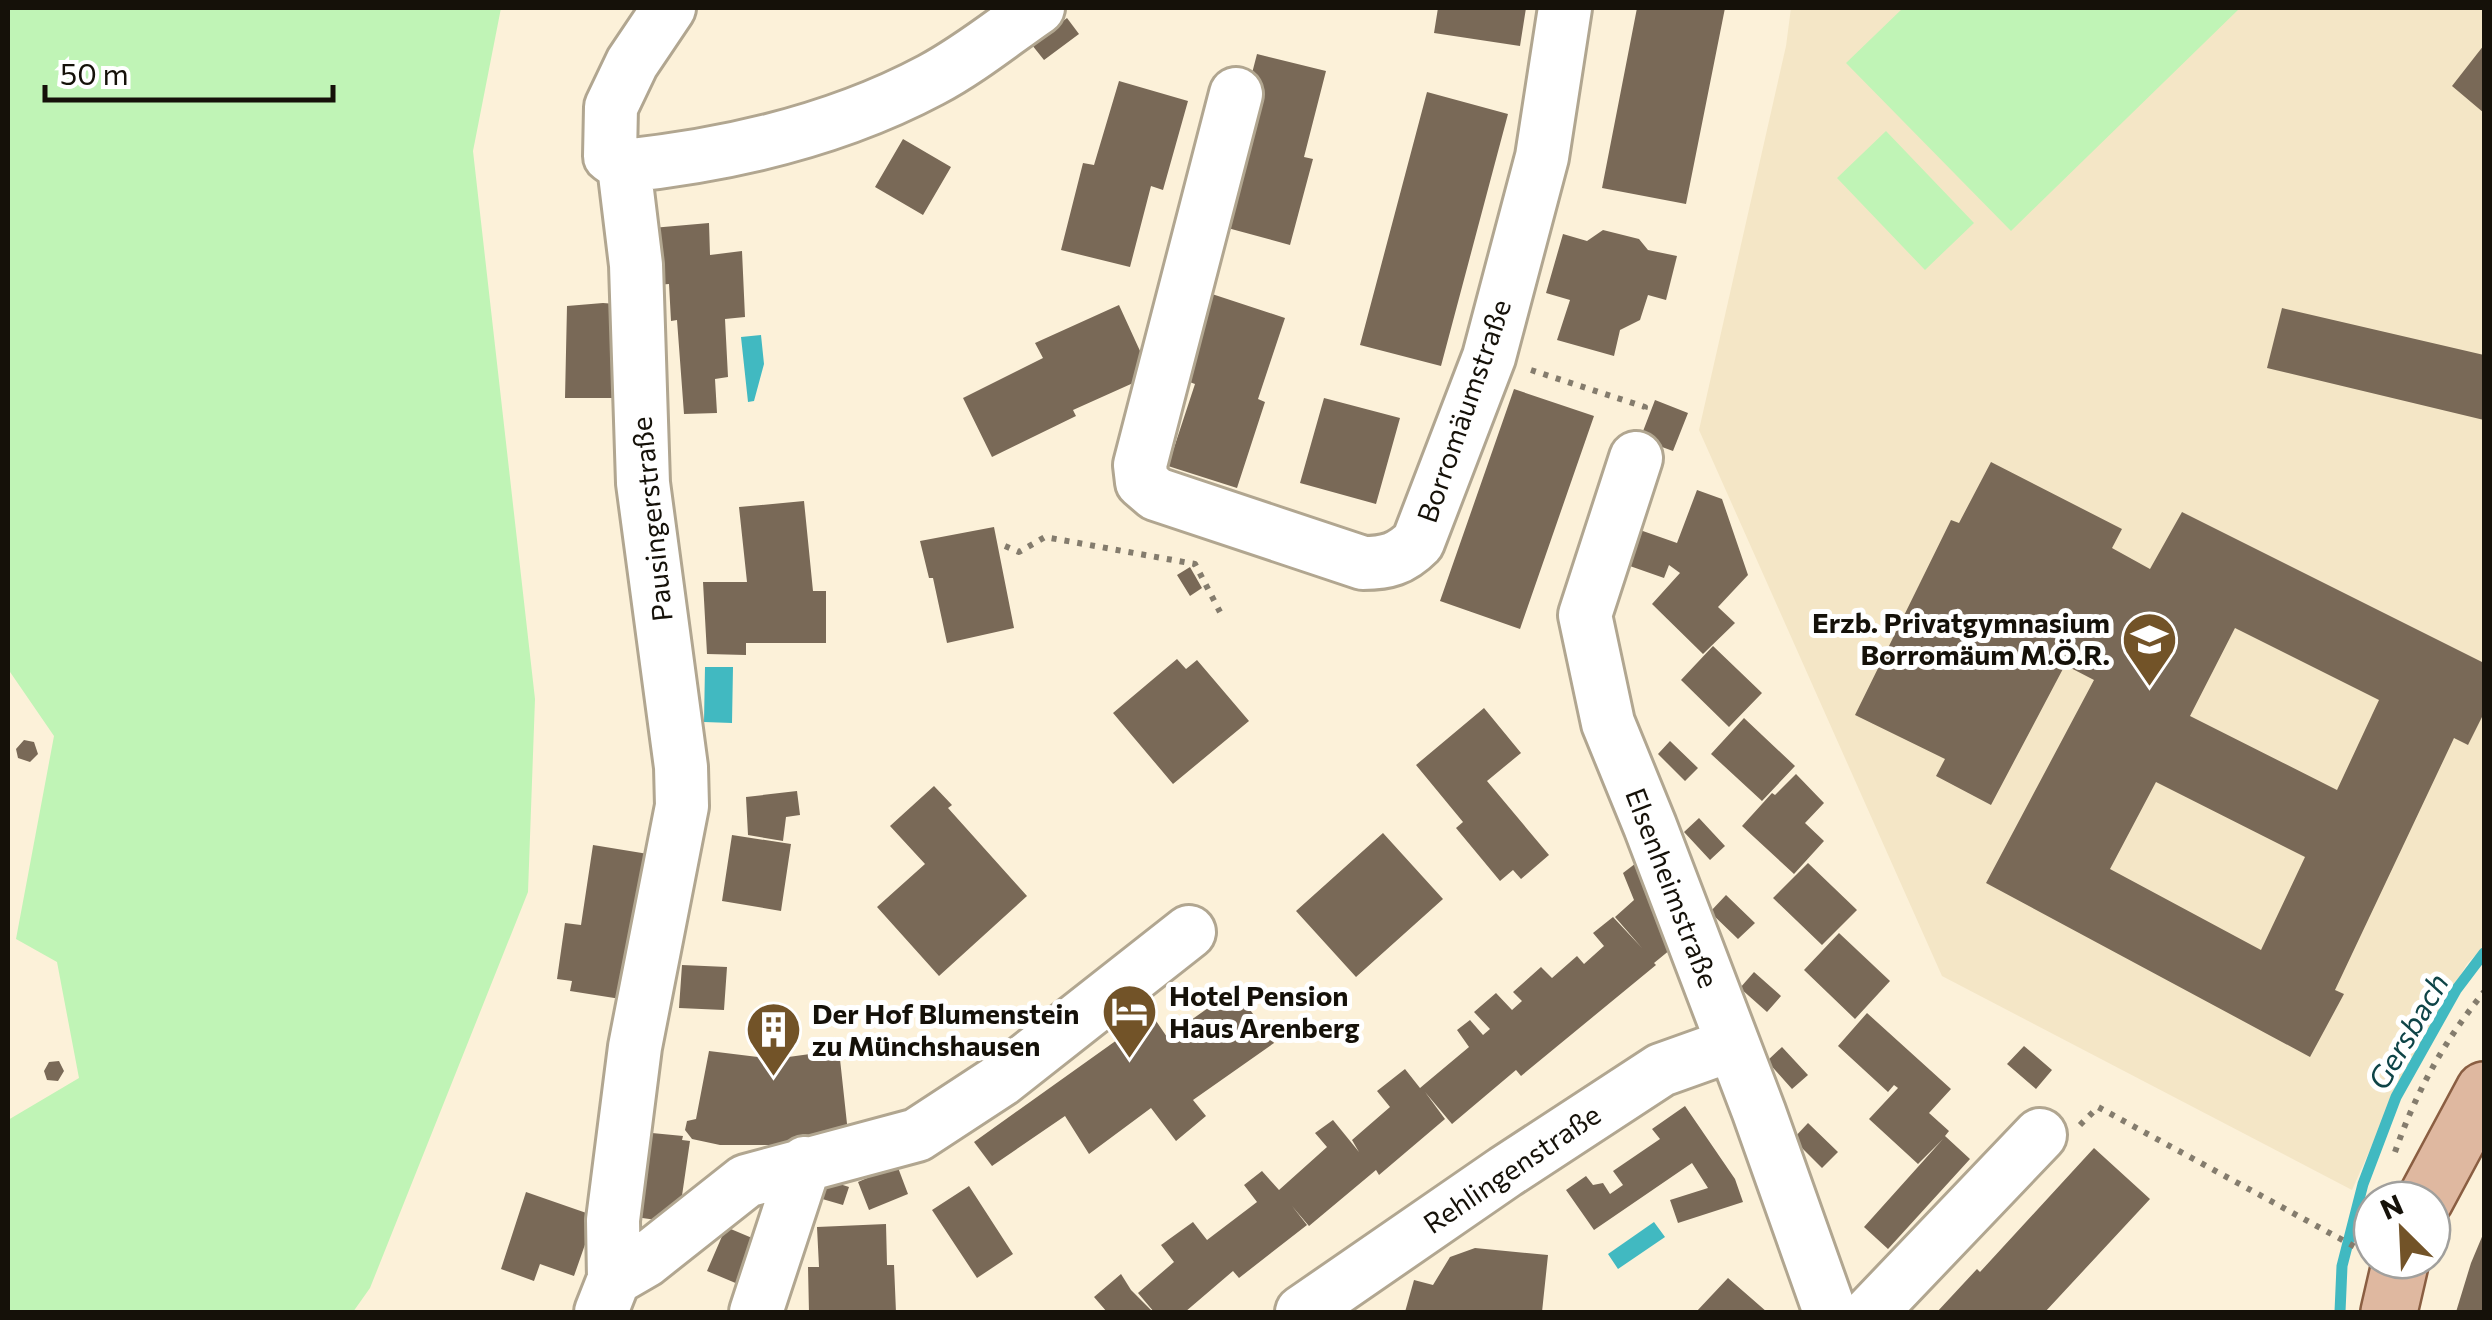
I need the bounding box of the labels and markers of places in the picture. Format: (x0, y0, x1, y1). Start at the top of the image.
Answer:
place label: Erzb. Privatgymnasium Borromäum M.Ö.R. (1812, 605, 2110, 671)
school or university icon: Erzb. Privatgymnasium Borromäum M.Ö.R. (2119, 609, 2179, 688)
place label: Hotel Pension Haus Arenberg (1169, 978, 1360, 1044)
hotel icon: Hotel Pension Haus Arenberg (1100, 982, 1160, 1061)
place label: Der Hof Blumenstein zu Münchshausen (812, 996, 1079, 1062)
building icon: Der Hof Blumenstein zu Münchshausen (743, 1000, 803, 1079)

